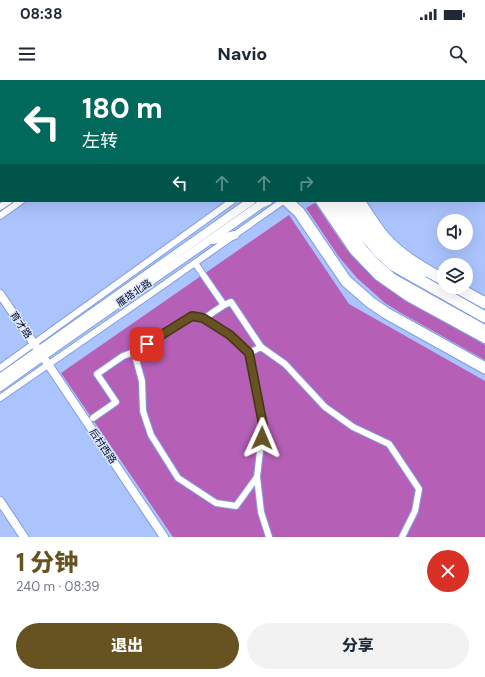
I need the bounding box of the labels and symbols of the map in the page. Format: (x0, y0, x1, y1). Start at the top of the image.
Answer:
street label: 雁塔北路 (114, 276, 154, 310)
street label: 育才路 (7, 309, 35, 341)
pin (130, 327, 164, 361)
position arrow (241, 417, 283, 459)
street label: 后村西路 (86, 426, 120, 466)

